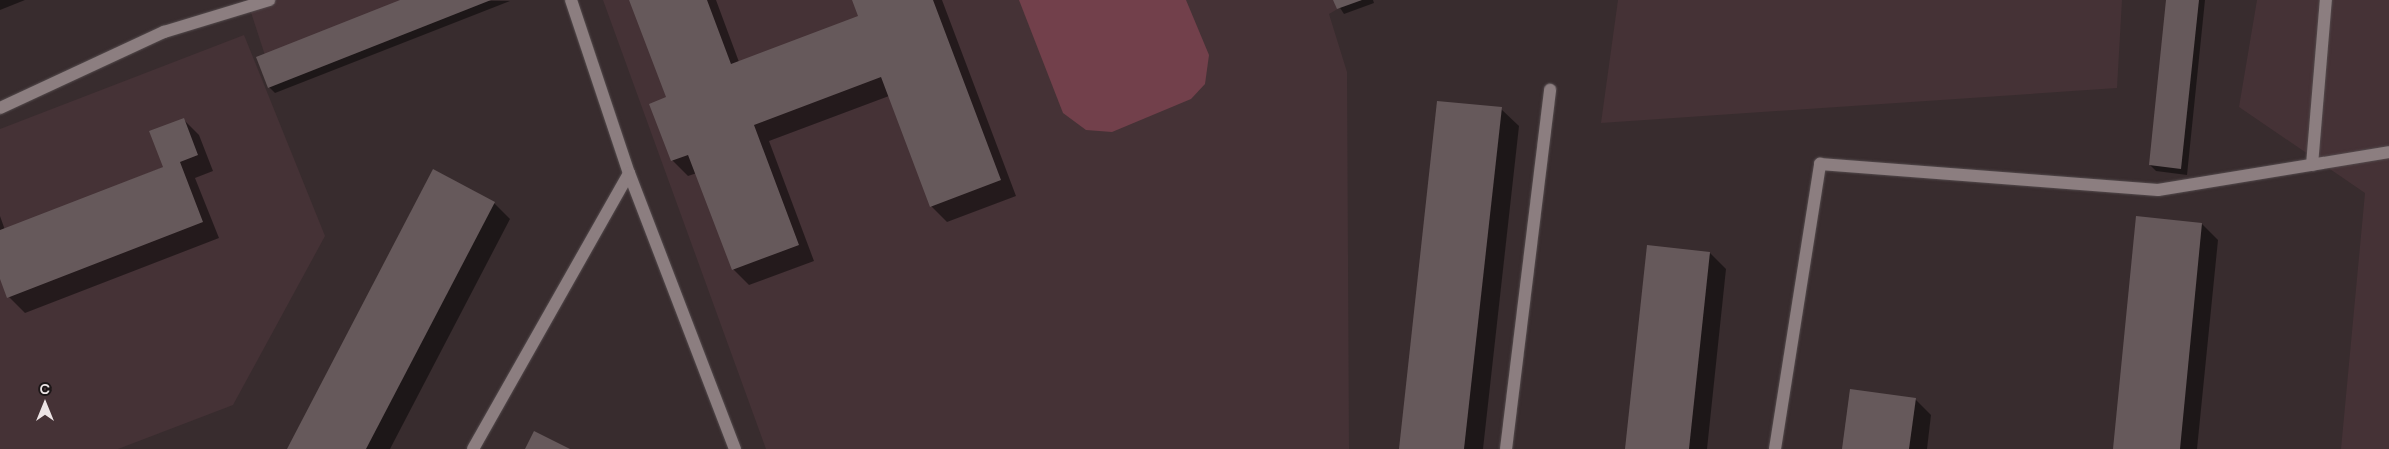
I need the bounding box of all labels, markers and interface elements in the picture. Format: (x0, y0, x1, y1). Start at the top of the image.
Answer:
north arrow (20, 379, 70, 429)
text: С (40, 379, 50, 398)

